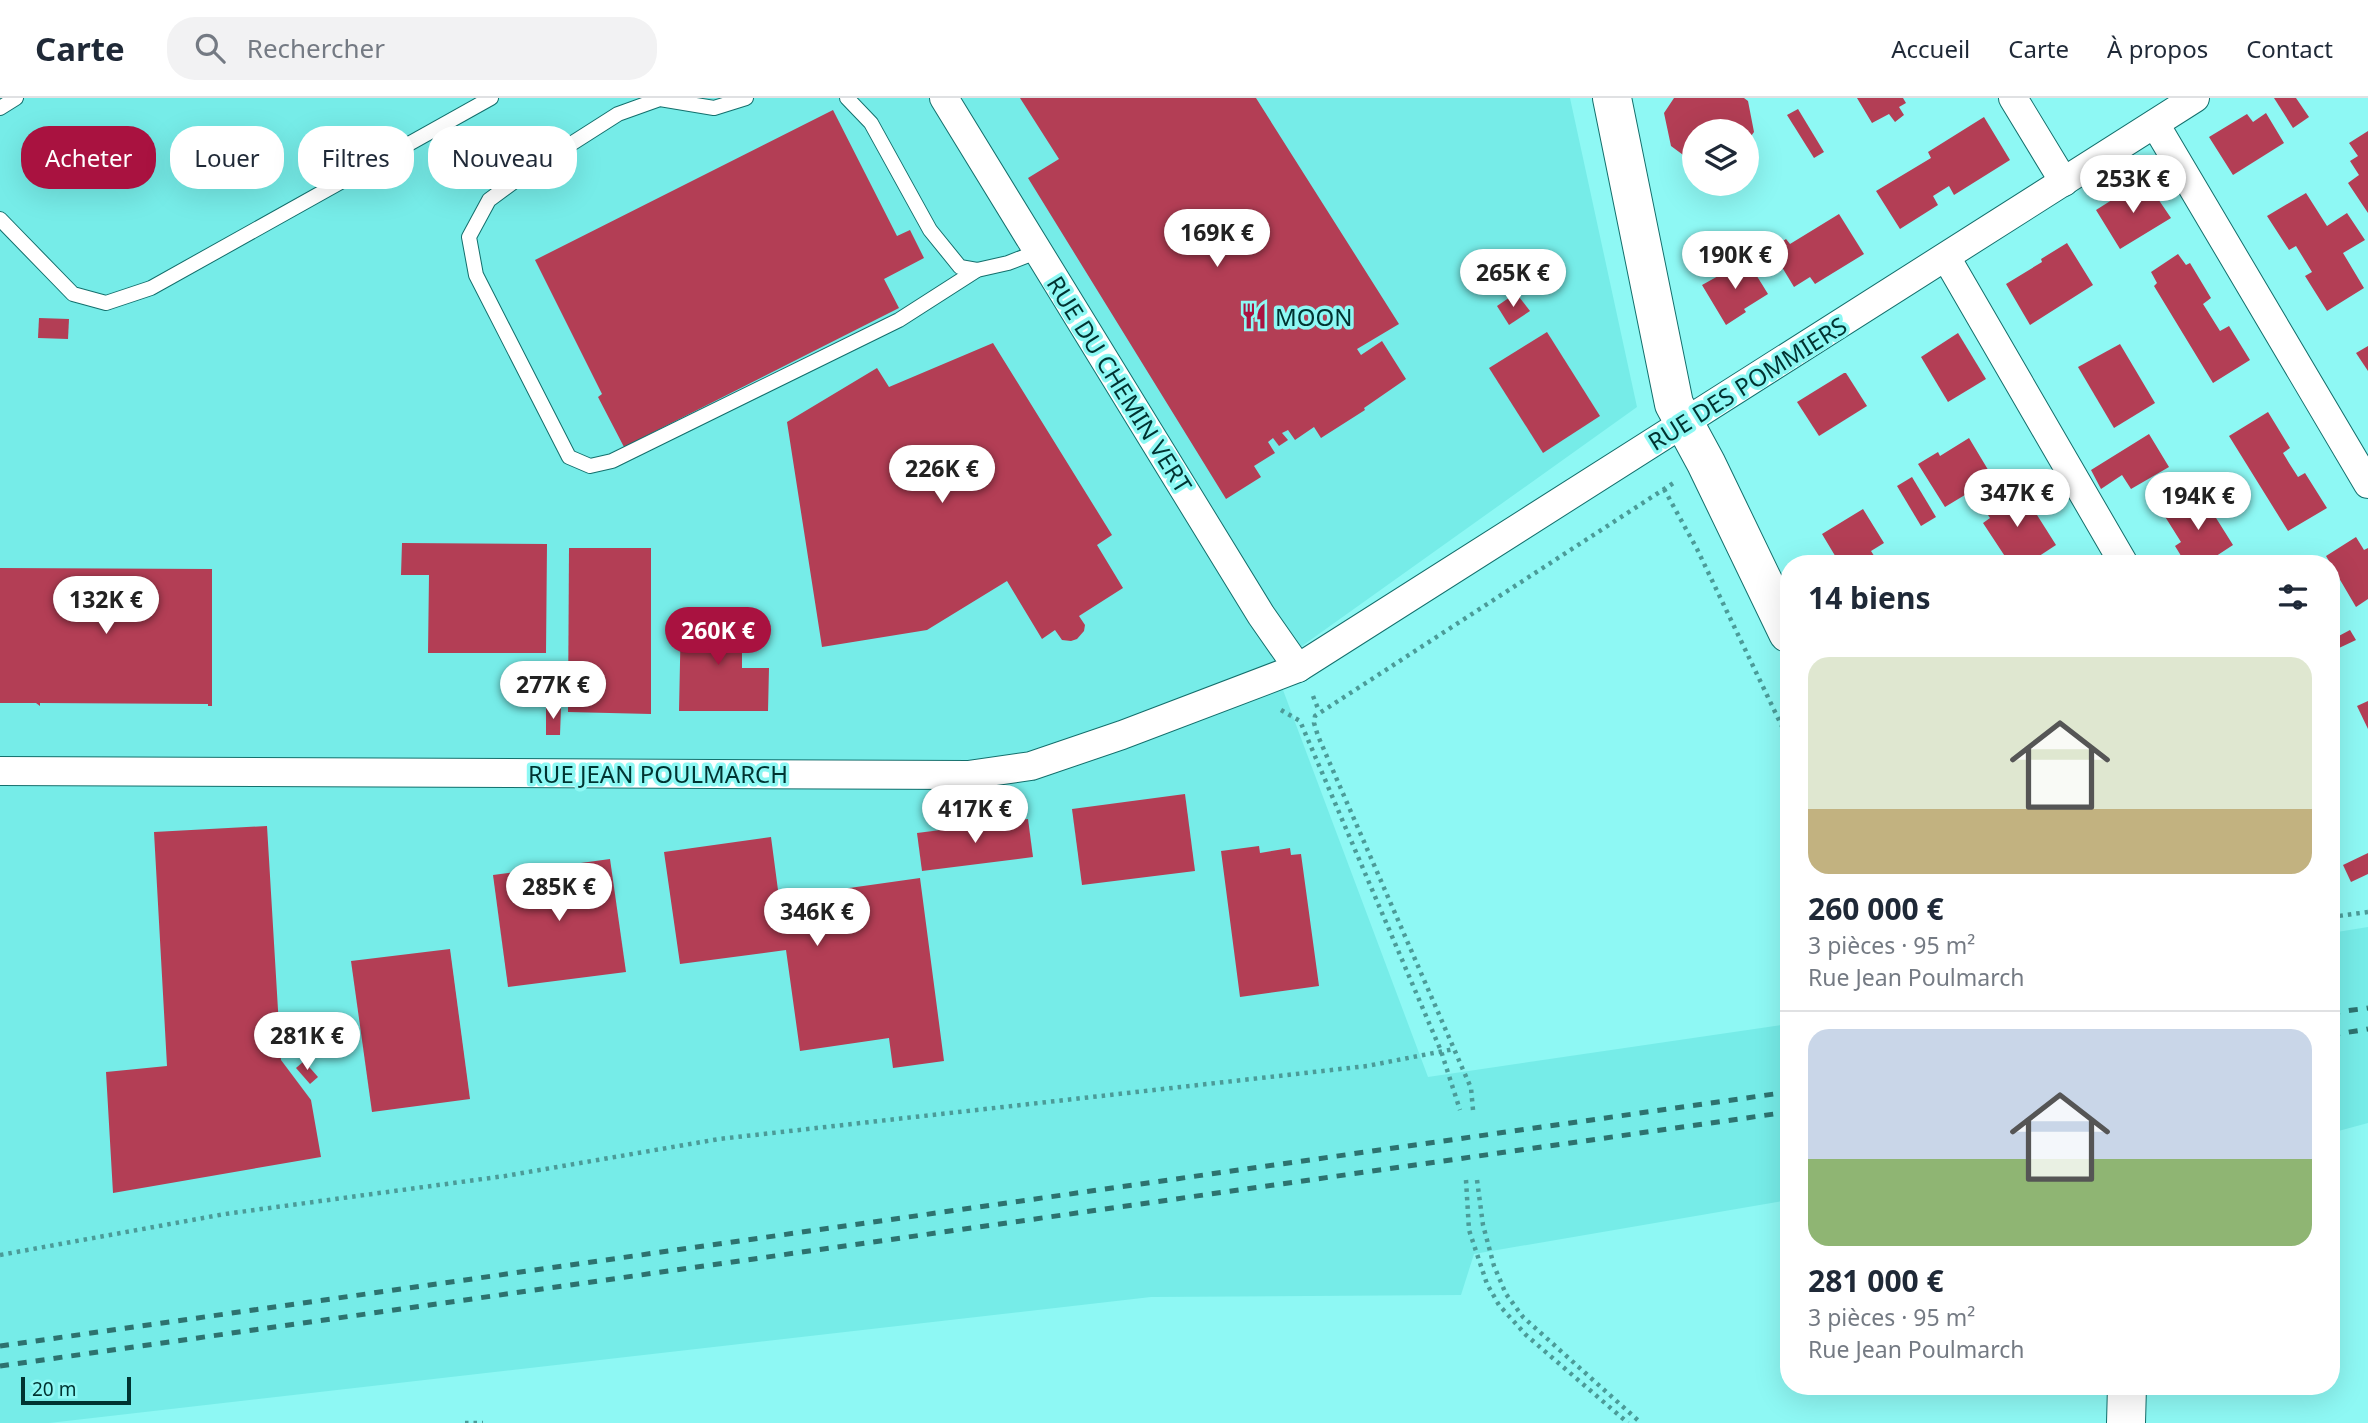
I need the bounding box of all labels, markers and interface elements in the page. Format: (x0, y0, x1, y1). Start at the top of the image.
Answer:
search box (167, 17, 657, 80)
text: Carte (35, 26, 125, 71)
icon: search (191, 29, 229, 67)
text: Rechercher (247, 30, 385, 66)
text: Accueil (1891, 32, 1970, 65)
text: Carte (2008, 32, 2069, 65)
text: À propos (2107, 32, 2208, 65)
text: Contact (2246, 32, 2333, 65)
map controls (1682, 119, 1759, 196)
button: layers (1682, 119, 1759, 196)
chip: Acheter (21, 126, 156, 189)
chip: Louer (170, 126, 284, 189)
chip: Filtres (298, 126, 414, 189)
chip: Nouveau (428, 126, 577, 189)
pin: 253K € (2076, 156, 2190, 215)
text: 253K € (2096, 162, 2170, 194)
pin: 169K € (1160, 209, 1274, 269)
text: 169K € (1180, 216, 1254, 248)
pin: 190K € (1678, 232, 1792, 291)
text: 190K € (1698, 238, 1772, 270)
pin: 265K € (1456, 250, 1570, 309)
text: 265K € (1476, 256, 1550, 288)
street label: RUE DU CHEMIN VERT (1040, 269, 1201, 499)
place label: MOON (1275, 300, 1353, 333)
restaurant icon: MOON (1239, 301, 1269, 331)
street label: RUE DES POMMIERS (1641, 308, 1853, 458)
pin: 226K € (885, 446, 999, 505)
text: 226K € (905, 452, 979, 484)
pin: 347K € (1960, 470, 2074, 529)
pin: 194K € (2141, 472, 2255, 532)
text: 347K € (1980, 476, 2054, 508)
text: 194K € (2161, 479, 2235, 511)
pin: 132K € (49, 576, 163, 636)
text: 14 biens (1808, 577, 1931, 618)
icon: filters (2274, 578, 2312, 616)
text: 132K € (69, 583, 143, 615)
pin: 260K € (661, 608, 775, 667)
text: 260K € (681, 614, 755, 646)
pin: 277K € (496, 662, 610, 721)
text: 277K € (516, 668, 590, 700)
icon: home (1997, 702, 2123, 828)
street label: RUE JEAN POULMARCH (528, 757, 788, 790)
pin: 417K € (918, 786, 1032, 845)
text: 417K € (938, 792, 1012, 824)
pin: 285K € (502, 864, 616, 923)
text: 285K € (522, 870, 596, 902)
pin: 346K € (760, 888, 874, 948)
text: 260 000 € (1808, 888, 1944, 929)
text: 346K € (780, 895, 854, 927)
text: 3 pièces · 95 m² (1808, 929, 1975, 961)
text: Rue Jean Poulmarch (1808, 961, 2025, 993)
pin: 281K € (250, 1012, 364, 1072)
text: 281K € (270, 1019, 344, 1051)
icon: home (1997, 1074, 2123, 1200)
text: 281 000 € (1808, 1260, 1944, 1301)
text: 3 pièces · 95 m² (1808, 1301, 1975, 1333)
text: Rue Jean Poulmarch (1808, 1333, 2025, 1365)
scale bar (21, 1374, 131, 1406)
text: 20 m (32, 1376, 76, 1402)

